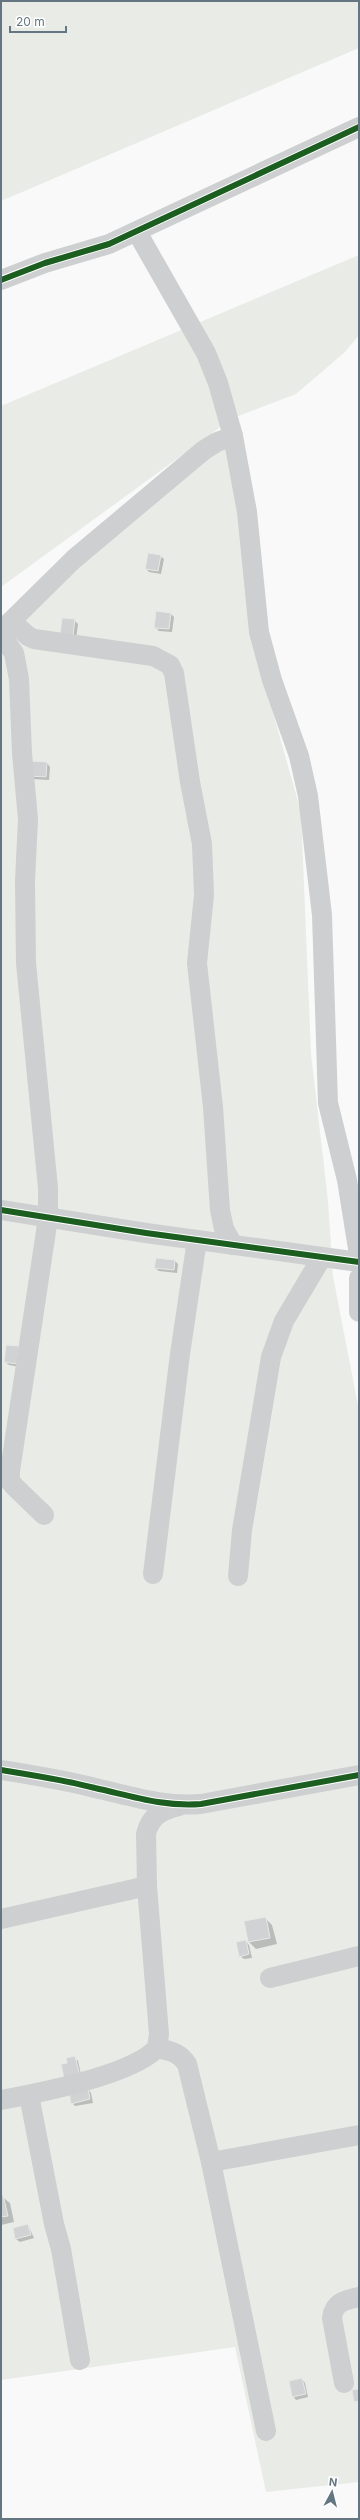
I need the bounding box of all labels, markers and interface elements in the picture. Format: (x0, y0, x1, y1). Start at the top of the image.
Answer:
scale bar (10, 8, 66, 34)
text: 20 m (16, 14, 45, 29)
north arrow (312, 2472, 352, 2512)
text: N (328, 2475, 338, 2490)

